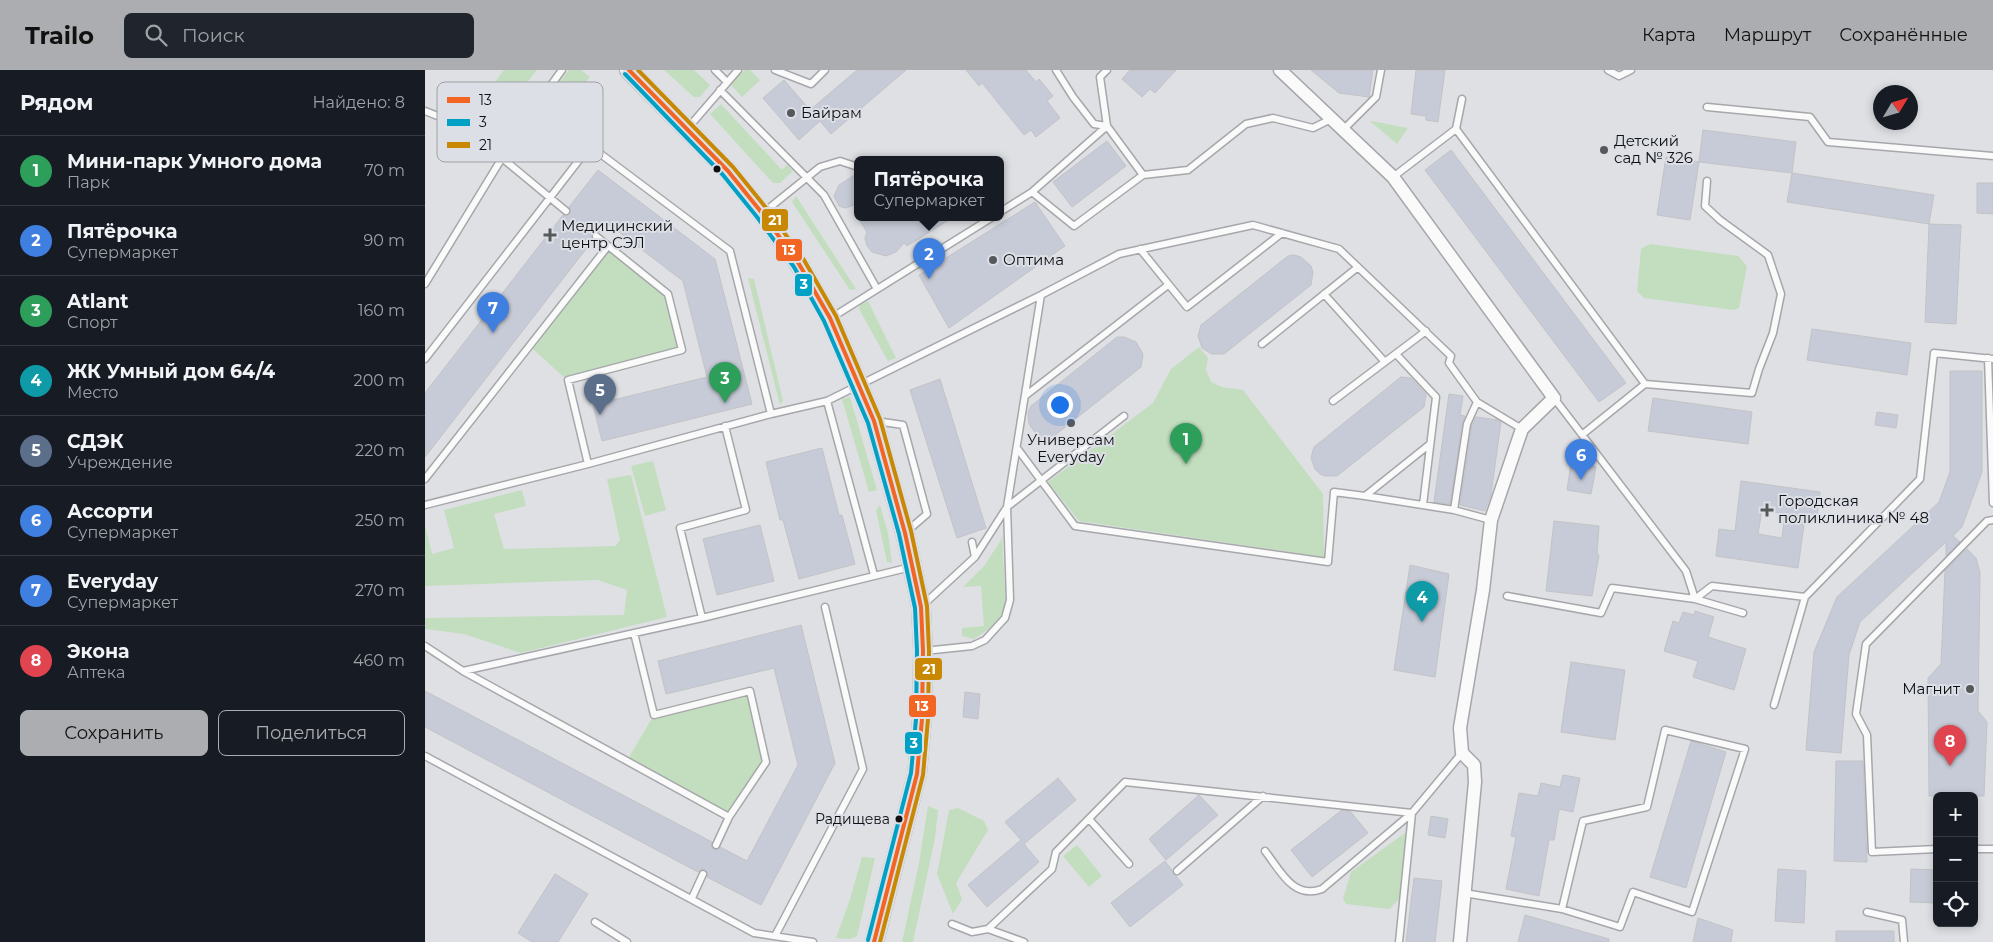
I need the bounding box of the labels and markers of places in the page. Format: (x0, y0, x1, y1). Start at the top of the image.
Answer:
place label: Байрам (801, 103, 862, 122)
marker: Байрам (785, 107, 797, 119)
place label: Детский сад № 326 (1614, 131, 1693, 167)
marker: Детский сад № 326 (1598, 144, 1610, 156)
unlabelled marker (712, 164, 722, 174)
place label: Медицинский центр СЭЛ (561, 216, 673, 252)
marker: Медицинский центр СЭЛ (543, 228, 557, 242)
pin: 2 (913, 238, 945, 279)
place label: Оптима (1003, 250, 1064, 269)
marker: Оптима (987, 254, 999, 266)
pin: 7 (477, 292, 509, 333)
pin: 3 (709, 362, 741, 403)
pin: 5 (584, 374, 616, 415)
marker: Универсам Everyday (1065, 417, 1077, 429)
pin: 1 (1170, 423, 1202, 464)
place label: Универсам Everyday (1027, 430, 1115, 466)
pin: 6 (1565, 439, 1597, 480)
place label: Городская поликлиника № 48 (1778, 491, 1929, 527)
marker: Городская поликлиника № 48 (1760, 503, 1774, 517)
pin: 4 (1406, 581, 1438, 622)
place label: Магнит (1902, 679, 1961, 698)
marker: Магнит (1964, 683, 1976, 695)
pin: 8 (1934, 725, 1966, 766)
place label: Радищева (815, 810, 890, 828)
marker: Радищева (894, 814, 904, 824)

